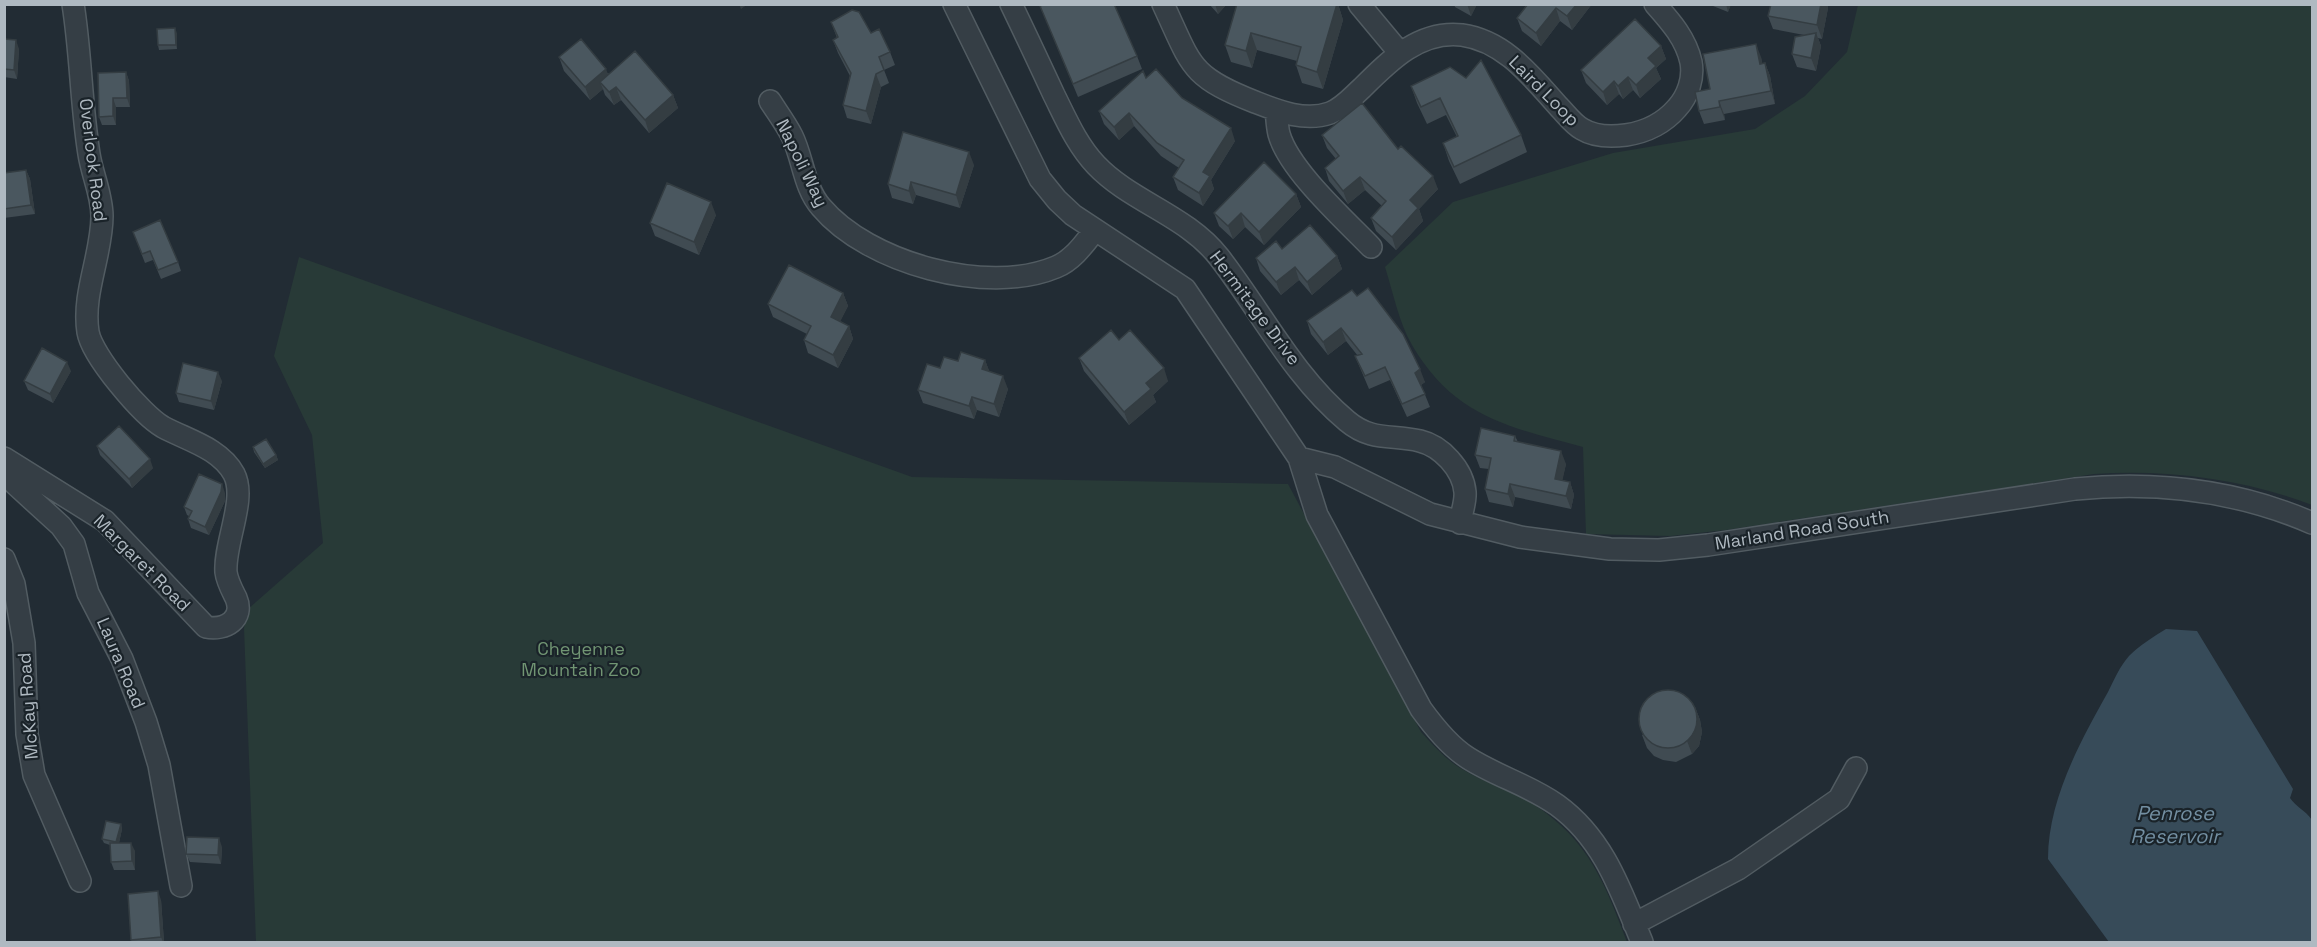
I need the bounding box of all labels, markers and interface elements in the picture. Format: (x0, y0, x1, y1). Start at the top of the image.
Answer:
street label: Laird Loop (1504, 50, 1585, 131)
street label: Overlook Road (75, 97, 112, 223)
street label: Napoli Way (771, 115, 834, 211)
street label: Hermitage Drive (1205, 246, 1306, 370)
street label: Marland Road South (1713, 504, 1891, 555)
street label: Margaret Road (89, 509, 196, 616)
street label: Laura Road (92, 614, 151, 712)
park label: Cheyenne Mountain Zoo (521, 637, 641, 681)
street label: McKay Road (12, 652, 43, 760)
water label: Penrose Reservoir (2130, 800, 2222, 849)

